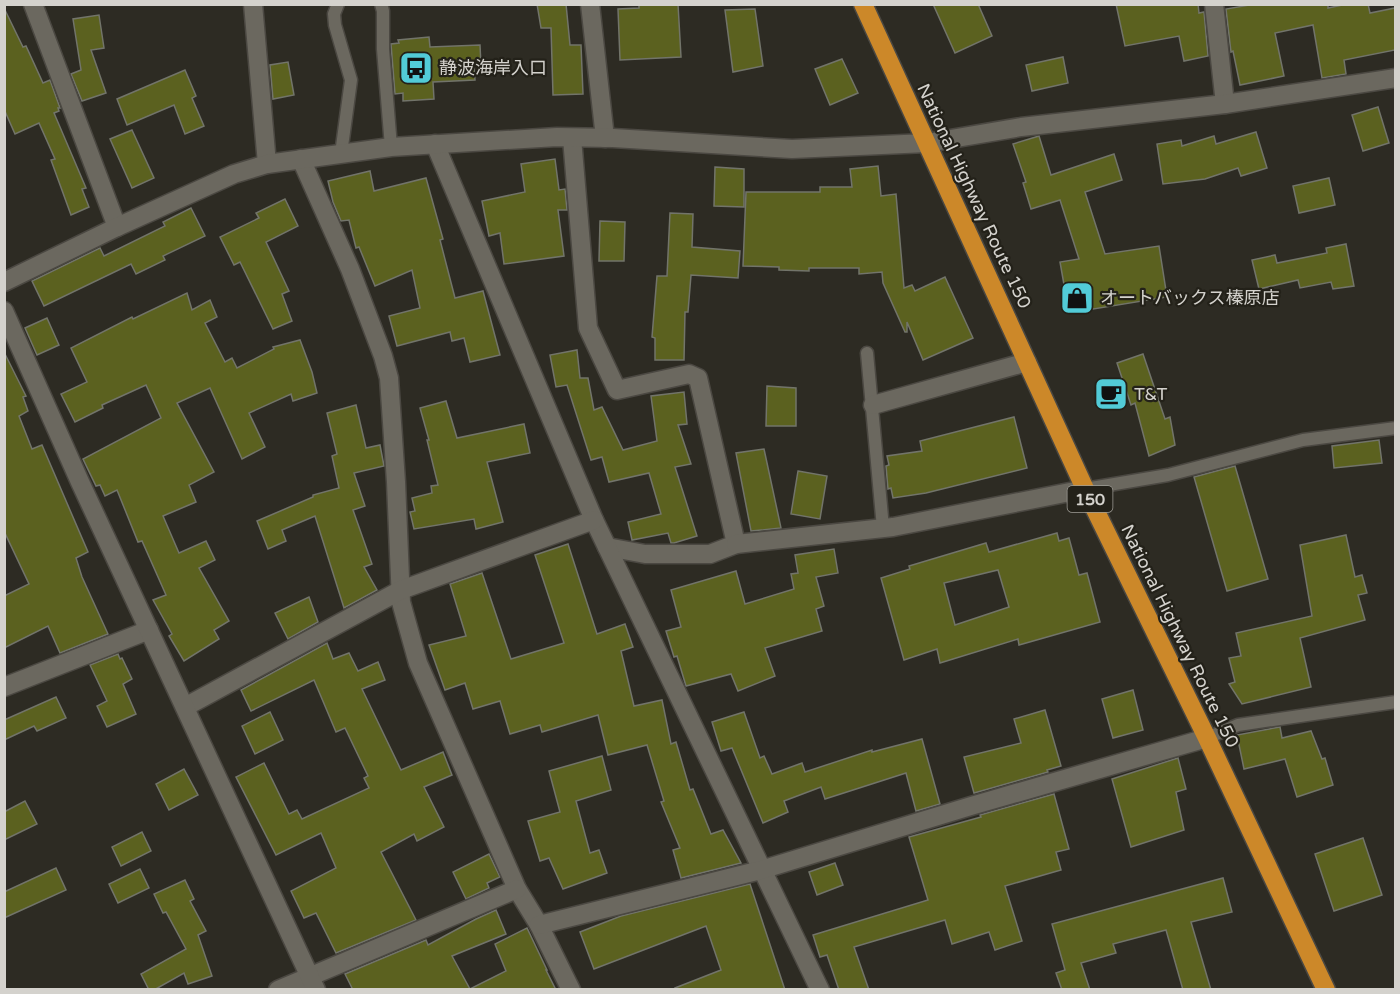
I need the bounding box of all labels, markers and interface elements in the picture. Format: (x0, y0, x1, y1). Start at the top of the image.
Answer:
bus stop icon: 静波海岸入口 (398, 50, 434, 86)
place label: 静波海岸入口 (439, 57, 547, 79)
street label: National Highway Route 150 (912, 80, 1036, 312)
shop icon: オートバックス榛原店 (1059, 280, 1095, 316)
place label: オートバックス榛原店 (1100, 287, 1279, 309)
cafe icon: T&T (1093, 376, 1129, 412)
place label: T&T (1134, 383, 1168, 405)
road number: 150 (1068, 486, 1112, 512)
street label: National Highway Route 150 (1116, 521, 1244, 751)

